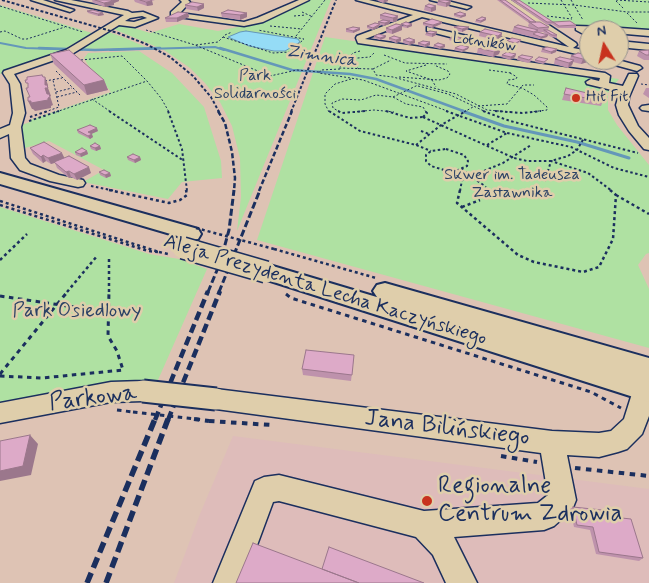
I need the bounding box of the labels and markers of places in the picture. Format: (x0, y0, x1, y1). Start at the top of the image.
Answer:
place label: Hit Fit (586, 88, 628, 108)
marker: Hit Fit (570, 92, 582, 104)
place label: Regionalne Centrum Zdrowia (438, 473, 622, 529)
marker: Regionalne Centrum Zdrowia (420, 494, 434, 508)

